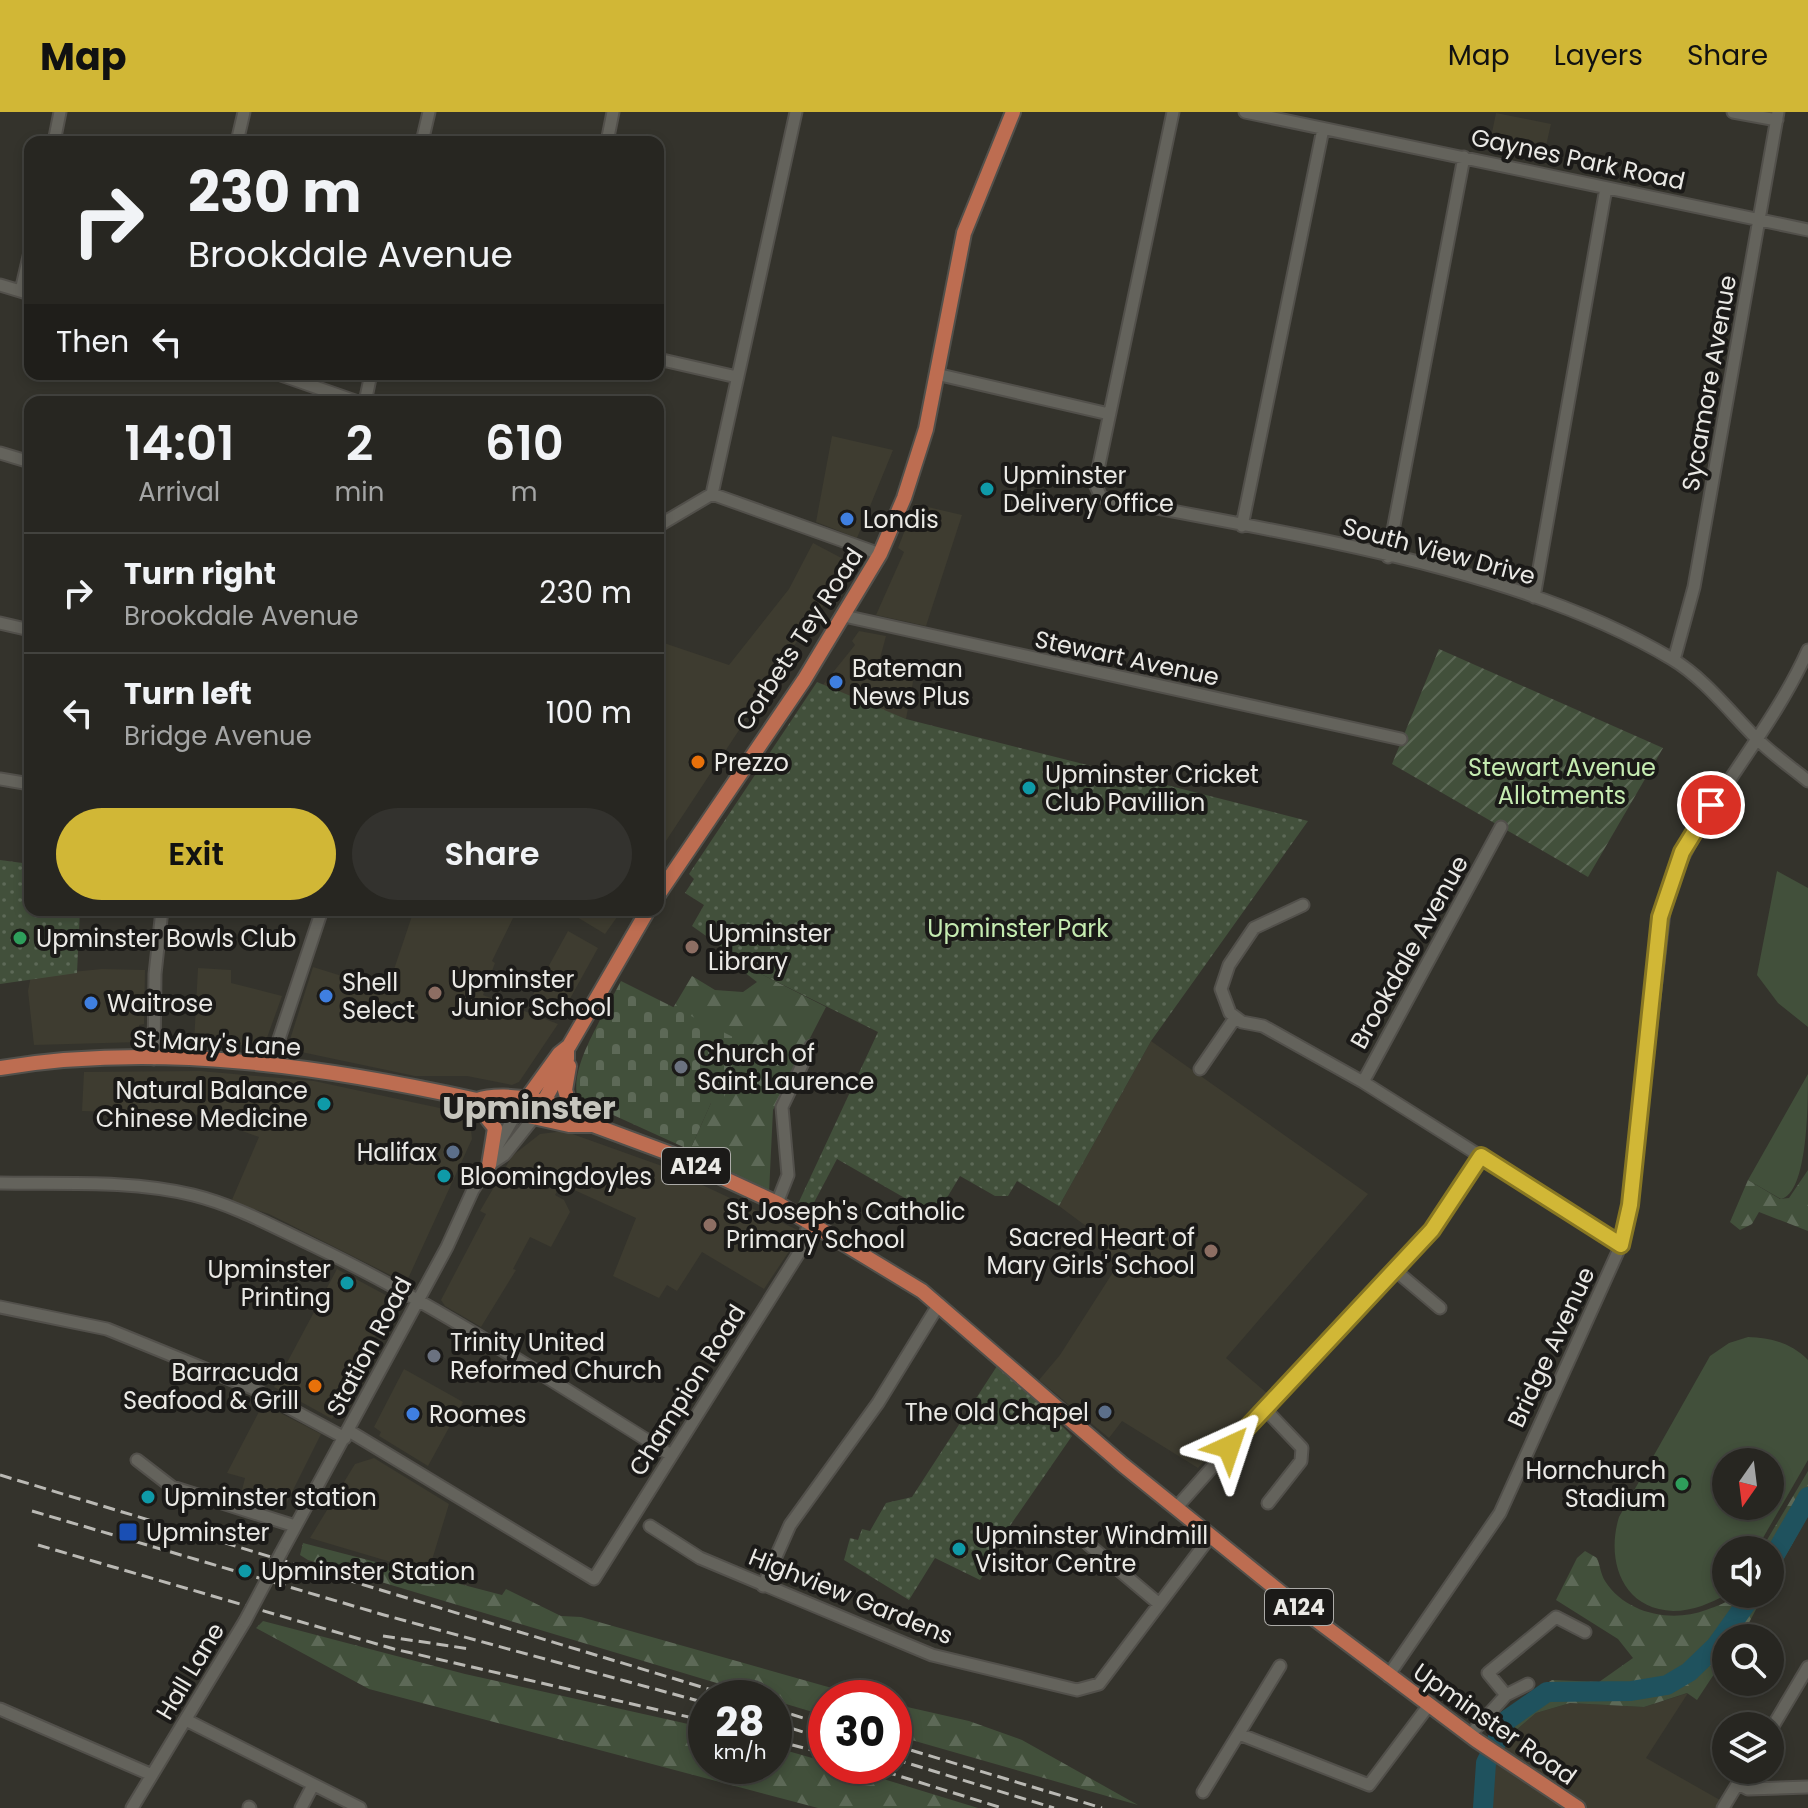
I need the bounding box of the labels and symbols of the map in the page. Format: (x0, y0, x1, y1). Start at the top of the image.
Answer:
street label: Gaynes Park Road (1468, 120, 1688, 198)
street label: Sycamore Avenue (1674, 272, 1744, 494)
place label: Upminster Delivery Office (1003, 459, 1174, 520)
marker: Upminster Delivery Office (978, 480, 996, 498)
place label: Londis (863, 503, 939, 536)
street label: South View Drive (1339, 509, 1539, 593)
marker: Londis (838, 510, 856, 528)
street label: Corbets Tey Road (727, 541, 871, 737)
street label: Stewart Avenue (1032, 622, 1222, 694)
place label: Bateman News Plus (852, 652, 970, 713)
marker: Bateman News Plus (827, 673, 845, 691)
place label: Prezzo (714, 746, 789, 779)
park label: Stewart Avenue Allotments (1468, 751, 1656, 812)
marker: Prezzo (689, 753, 707, 771)
place label: Upminster Cricket Club Pavillion (1045, 758, 1259, 819)
pin (1677, 771, 1745, 839)
marker: Upminster Cricket Club Pavillion (1020, 779, 1038, 797)
street label: Brookdale Avenue (1342, 849, 1476, 1055)
park label: Upminster Park (927, 912, 1109, 945)
place label: Upminster Library (708, 917, 832, 978)
place label: Upminster Bowls Club (36, 922, 297, 955)
marker: Upminster Bowls Club (11, 929, 29, 947)
marker: Upminster Library (683, 938, 701, 956)
place label: Upminster Junior School (451, 963, 612, 1024)
place label: Shell Select (342, 966, 415, 1027)
marker: Upminster Junior School (426, 984, 444, 1002)
place label: Waitrose (107, 987, 213, 1020)
marker: Shell Select (317, 987, 335, 1005)
marker: Waitrose (82, 994, 100, 1012)
street label: St Mary's Lane (132, 1022, 302, 1064)
place label: Church of Saint Laurence (697, 1037, 874, 1098)
marker: Church of Saint Laurence (672, 1058, 690, 1076)
place label: Natural Balance Chinese Medicine (96, 1074, 308, 1135)
district label: Upminster (442, 1085, 616, 1130)
marker: Natural Balance Chinese Medicine (315, 1095, 333, 1113)
place label: Halifax (357, 1136, 437, 1169)
marker: Halifax (444, 1143, 462, 1161)
road number: A124 (662, 1148, 730, 1184)
place label: Bloomingdoyles (460, 1160, 652, 1193)
marker: Bloomingdoyles (435, 1167, 453, 1185)
place label: St Joseph's Catholic Primary School (726, 1195, 966, 1256)
marker: St Joseph's Catholic Primary School (701, 1216, 719, 1234)
place label: Sacred Heart of Mary Girls' School (986, 1221, 1195, 1282)
marker: Sacred Heart of Mary Girls' School (1202, 1242, 1220, 1260)
place label: Upminster Printing (207, 1253, 331, 1314)
street label: Bridge Avenue (1499, 1261, 1603, 1433)
street label: Station Road (318, 1271, 420, 1421)
marker: Upminster Printing (338, 1274, 356, 1292)
street label: Champion Road (621, 1298, 753, 1482)
place label: Trinity United Reformed Church (450, 1326, 662, 1387)
marker: Trinity United Reformed Church (425, 1347, 443, 1365)
place label: Barracuda Seafood & Grill (123, 1356, 299, 1417)
marker: Barracuda Seafood & Grill (306, 1377, 324, 1395)
place label: The Old Chapel (905, 1396, 1089, 1429)
place label: Roomes (429, 1398, 526, 1431)
marker: The Old Chapel (1096, 1403, 1114, 1421)
marker: Roomes (404, 1405, 422, 1423)
position arrow (1187, 1405, 1271, 1489)
north arrow (1712, 1448, 1784, 1520)
place label: Hornchurch Stadium (1526, 1454, 1666, 1515)
marker: Hornchurch Stadium (1673, 1475, 1691, 1493)
place label: Upminster station (164, 1481, 377, 1514)
marker: Upminster station (139, 1488, 157, 1506)
place label: Upminster (146, 1516, 270, 1549)
place label: Upminster Windmill Visitor Centre (975, 1519, 1208, 1580)
marker: Upminster (117, 1521, 139, 1543)
street label: Highview Gardens (744, 1540, 958, 1652)
marker: Upminster Windmill Visitor Centre (950, 1540, 968, 1558)
place label: Upminster Station (261, 1555, 475, 1588)
marker: Upminster Station (236, 1562, 254, 1580)
road number: A124 (1265, 1589, 1333, 1625)
street label: Hall Lane (148, 1616, 232, 1726)
street label: Upminster Road (1407, 1655, 1583, 1793)
speed limit sign: 30 (808, 1680, 912, 1784)

